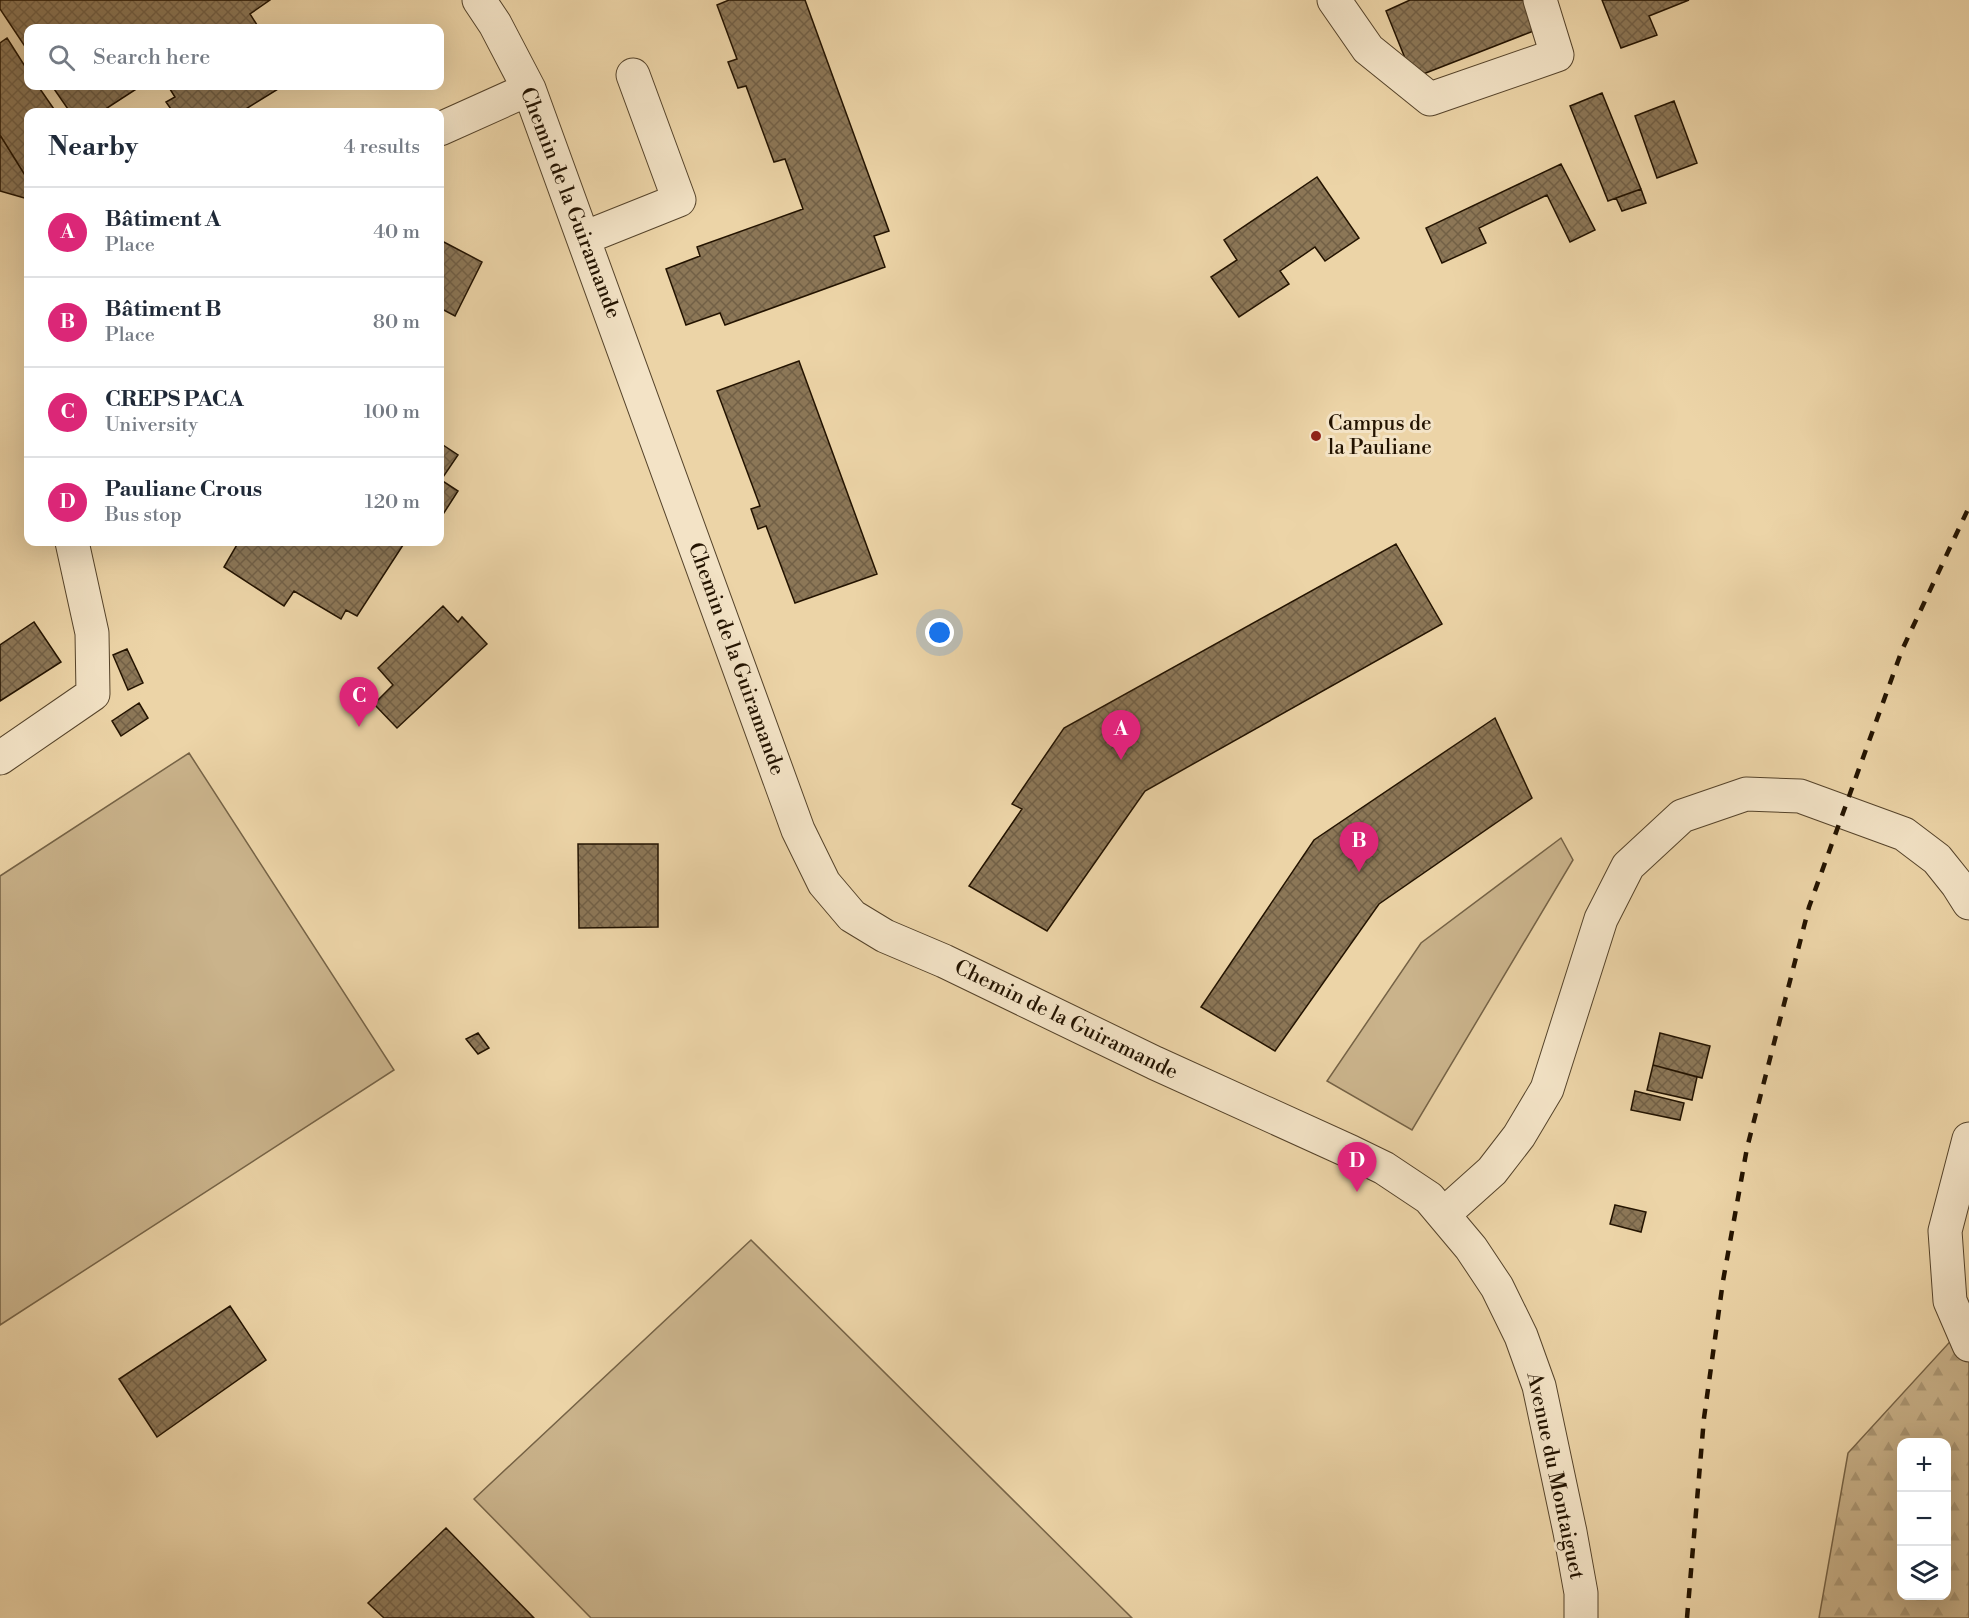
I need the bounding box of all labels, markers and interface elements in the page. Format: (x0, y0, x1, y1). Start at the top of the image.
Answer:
search box (24, 24, 444, 90)
icon: search (45, 41, 78, 74)
text: Search here (93, 44, 210, 71)
street label: Chemin de la Guiramande (514, 84, 626, 322)
text: Nearby (48, 131, 138, 163)
text: 4 results (343, 135, 420, 160)
text: Bâtiment A (105, 206, 221, 233)
text: A (60, 220, 75, 245)
text: 40 m (373, 220, 420, 245)
text: Place (105, 233, 155, 258)
text: Bâtiment B (105, 296, 221, 323)
text: B (60, 310, 75, 335)
text: 80 m (373, 310, 420, 335)
text: Place (105, 323, 155, 348)
text: CREPS PACA (105, 386, 244, 413)
text: C (60, 400, 75, 425)
text: 100 m (364, 400, 420, 425)
place label: Campus de la Pauliane (1328, 411, 1432, 461)
text: University (105, 413, 198, 438)
marker: Campus de la Pauliane (1309, 429, 1323, 443)
text: Pauliane Crous (105, 476, 262, 503)
text: D (60, 490, 75, 515)
text: 120 m (365, 490, 420, 515)
text: Bus stop (105, 503, 182, 528)
street label: Chemin de la Guiramande (682, 539, 790, 779)
your location (925, 618, 954, 647)
pin: C (340, 678, 378, 727)
pin: A (1102, 710, 1140, 760)
pin: B (1340, 822, 1378, 872)
street label: Chemin de la Guiramande (950, 954, 1182, 1086)
pin: D (1338, 1142, 1376, 1192)
street label: Avenue du Montaiguet (1520, 1369, 1590, 1582)
map controls (1897, 1438, 1951, 1600)
button: + (1897, 1438, 1951, 1492)
button: − (1897, 1492, 1951, 1546)
button: layers (1897, 1546, 1951, 1600)

